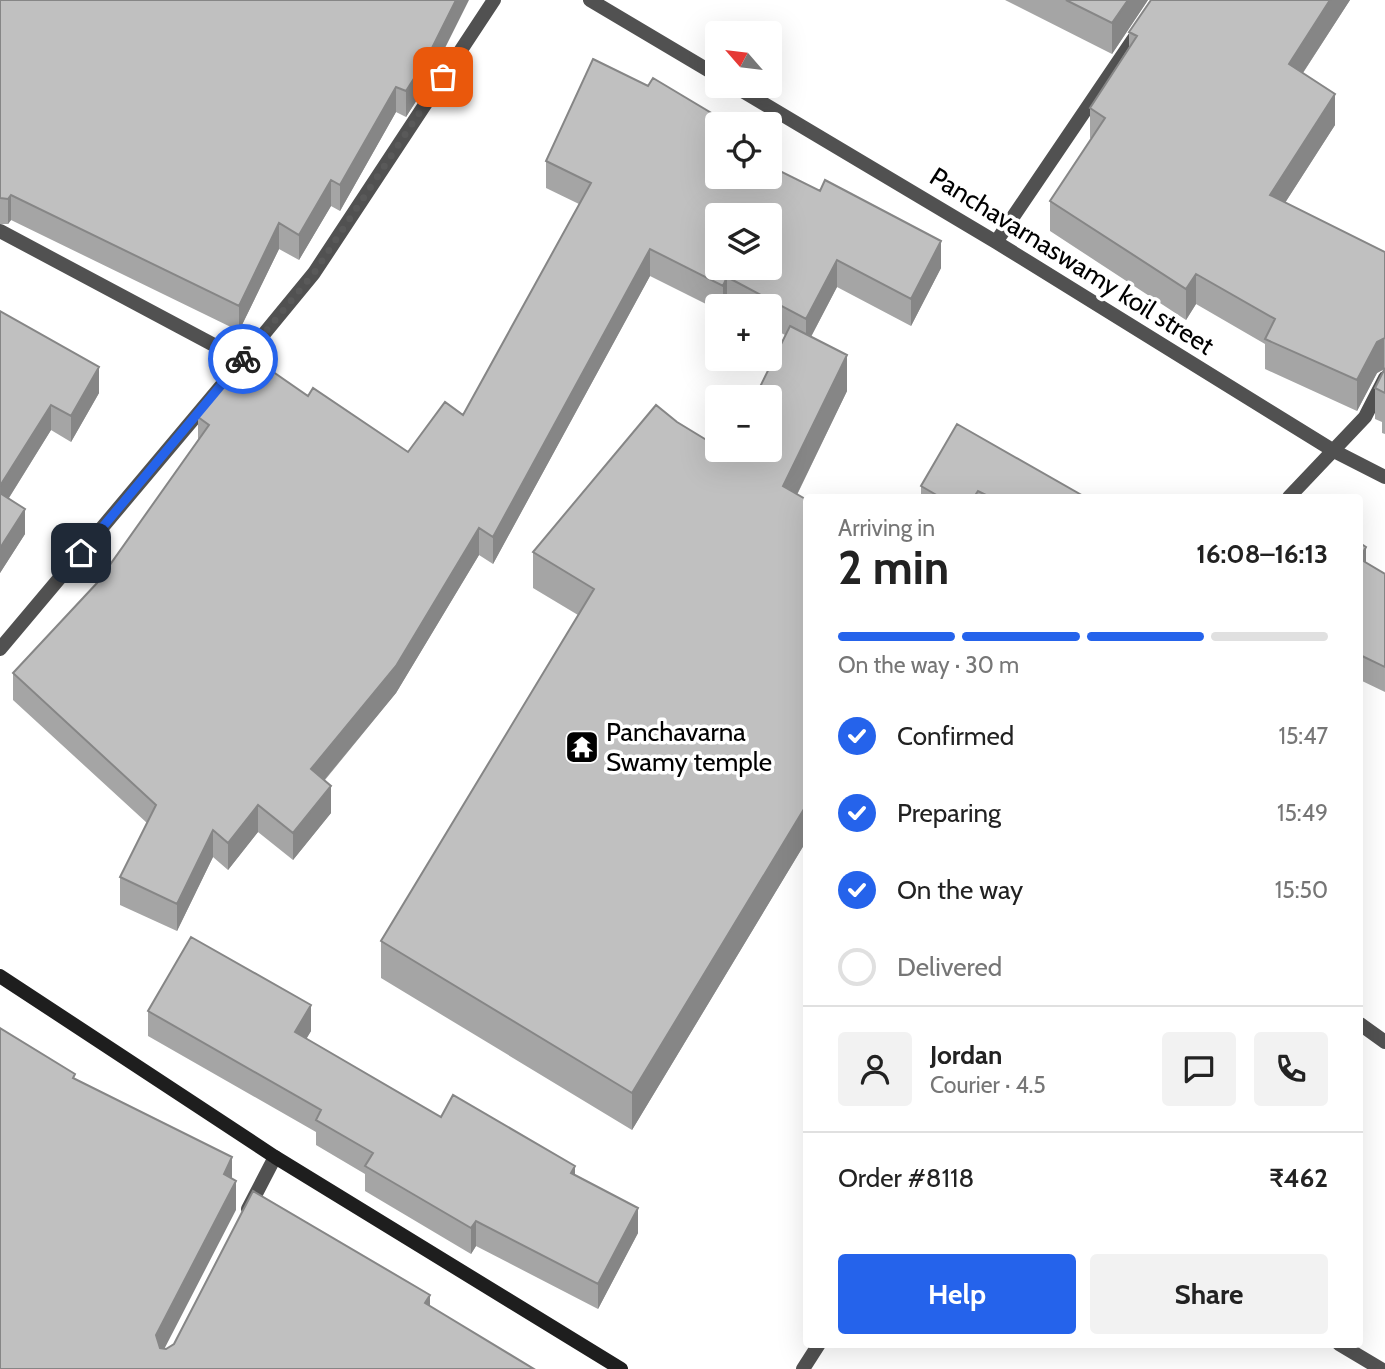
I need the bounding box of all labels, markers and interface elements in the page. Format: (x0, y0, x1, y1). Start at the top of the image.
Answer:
north arrow (705, 21, 782, 98)
map controls (705, 21, 782, 462)
pin (413, 47, 473, 107)
icon: bag (424, 58, 462, 96)
button: locate (705, 112, 782, 189)
street label: Panchavarnaswamy koil street (924, 160, 1220, 362)
button: layers (705, 203, 782, 280)
button: + (705, 294, 782, 371)
courier (208, 324, 278, 394)
icon: bike (224, 340, 262, 378)
button: − (705, 385, 782, 462)
text: Arriving in (838, 514, 935, 542)
pin (51, 523, 111, 583)
icon: home (62, 534, 100, 572)
text: 16:08–16:13 (1196, 538, 1328, 570)
text: 2 min (838, 540, 949, 596)
text: On the way · 30 m (838, 651, 1019, 679)
place label: Panchavarna Swamy temple (606, 716, 772, 778)
icon: check (838, 717, 876, 755)
text: Confirmed (897, 720, 1014, 752)
text: 15:47 (1278, 722, 1328, 750)
temple icon: Panchavarna Swamy temple (563, 728, 601, 766)
icon: check (838, 794, 876, 832)
text: Preparing (897, 797, 1001, 829)
text: 15:49 (1277, 799, 1328, 827)
icon: check (838, 871, 876, 909)
text: On the way (897, 874, 1023, 906)
text: 15:50 (1275, 876, 1328, 904)
text: Delivered (897, 951, 1002, 983)
button: person (838, 1032, 912, 1106)
button: chat (1162, 1032, 1236, 1106)
button: phone (1254, 1032, 1328, 1106)
text: Jordan (930, 1039, 1002, 1071)
text: Courier · 4.5 (930, 1071, 1046, 1099)
text: Order #8118 (838, 1162, 974, 1194)
text: ₹462 (1269, 1162, 1328, 1194)
button: Help (838, 1254, 1076, 1334)
button: Share (1090, 1254, 1328, 1334)

